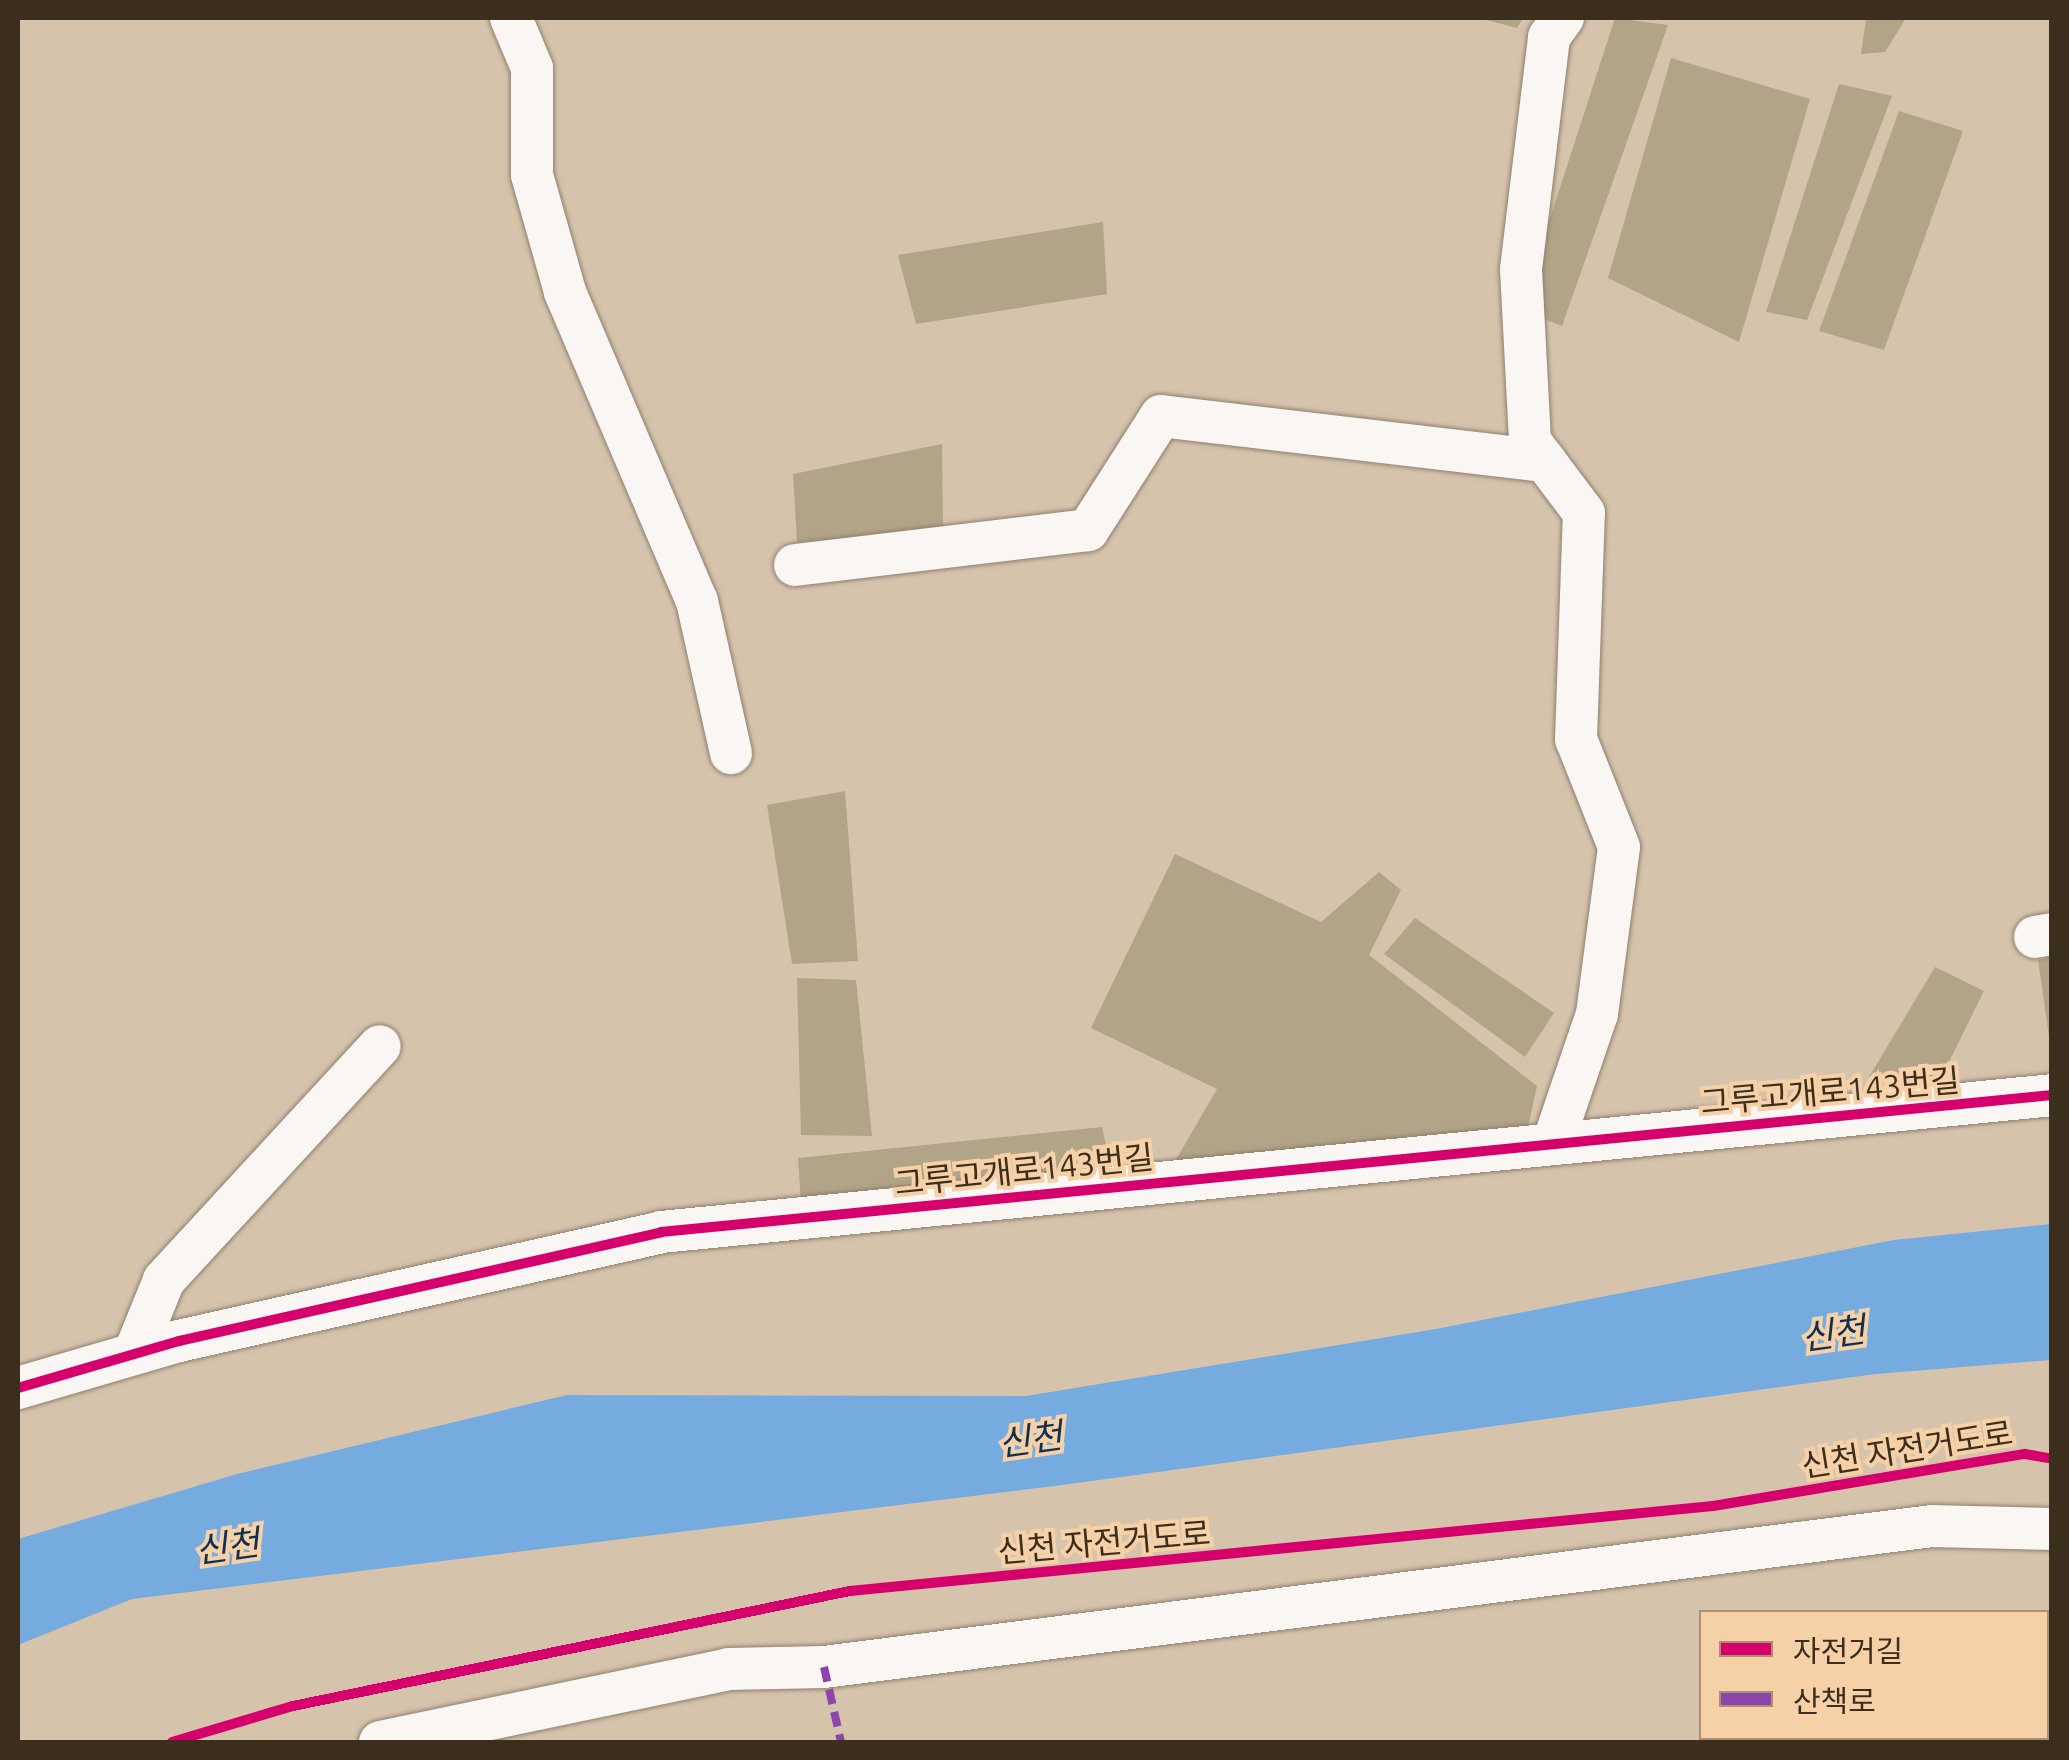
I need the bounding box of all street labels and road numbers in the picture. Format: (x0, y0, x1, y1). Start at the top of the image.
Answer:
street label: 그루고개로143번길 (1699, 1061, 1961, 1121)
street label: 그루고개로143번길 (893, 1137, 1155, 1203)
street label: 신천 자전거도로 (1799, 1413, 2015, 1485)
street label: 신천 자전거도로 (996, 1514, 1212, 1570)

